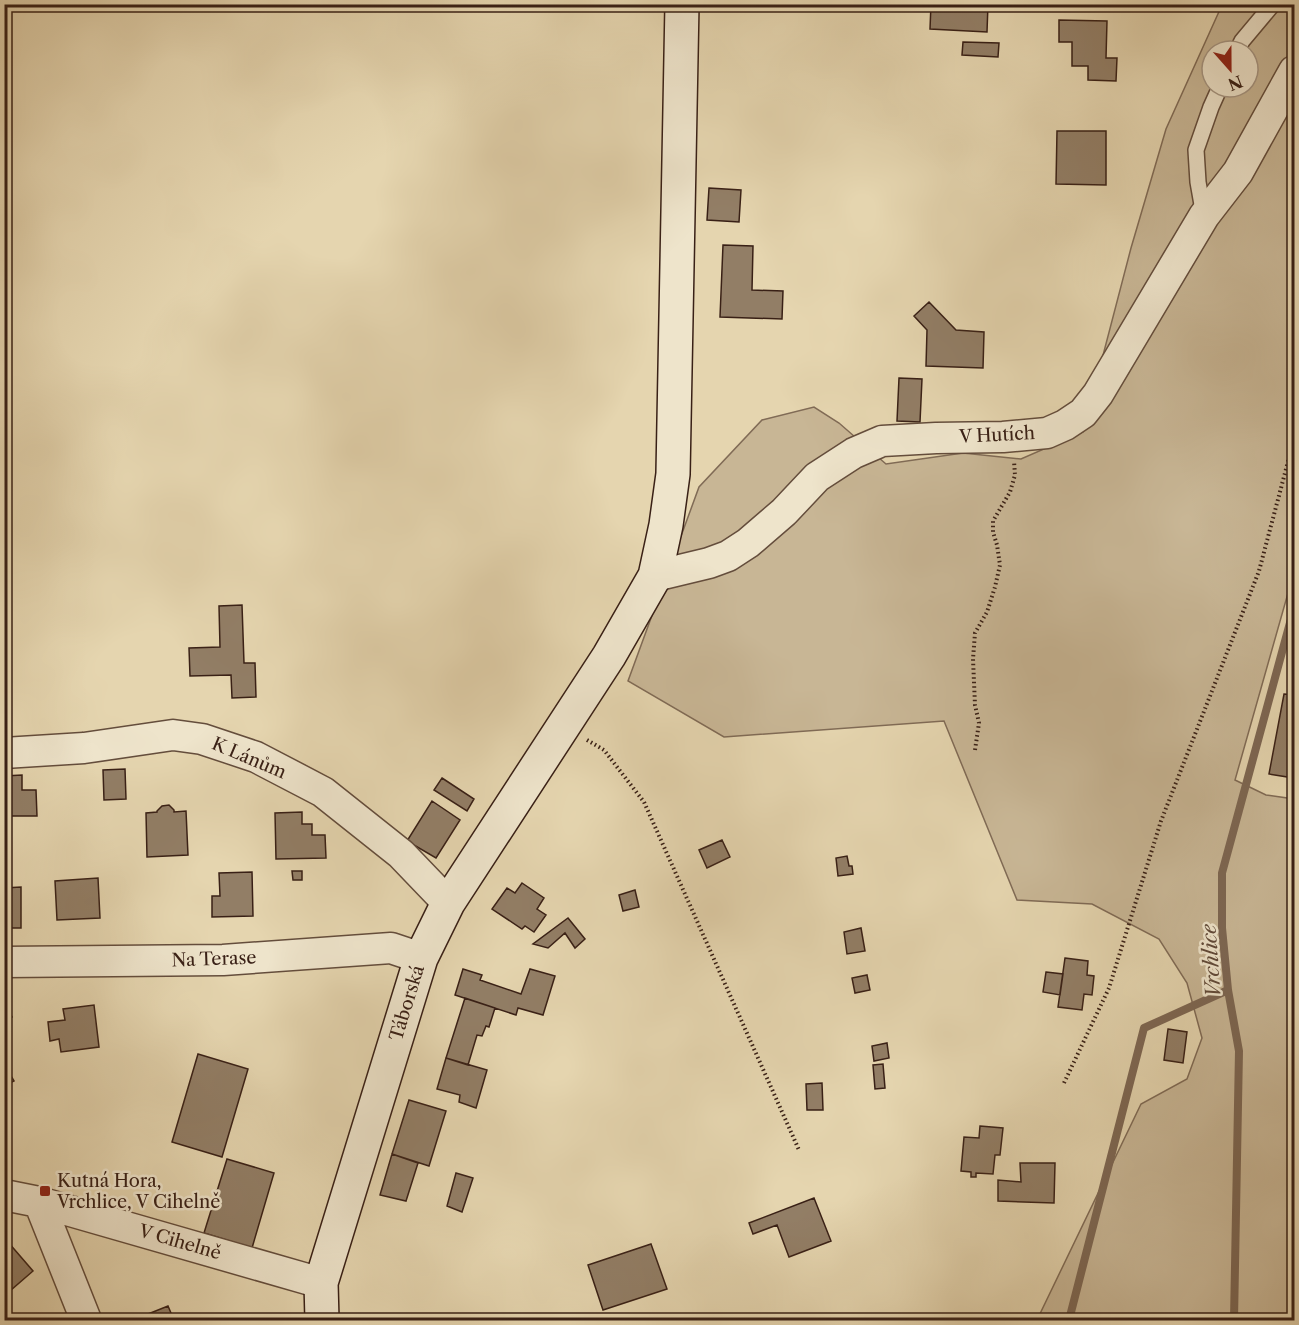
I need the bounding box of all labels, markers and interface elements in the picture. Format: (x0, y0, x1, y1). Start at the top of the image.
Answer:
north arrow (1200, 39, 1260, 99)
text: N (1225, 71, 1245, 95)
street label: V Hutích (958, 422, 1035, 448)
street label: K Lánům (208, 732, 290, 784)
water label: Vrchlice (1196, 922, 1226, 998)
street label: Na Terase (171, 947, 257, 971)
street label: Táborská (385, 962, 429, 1044)
place label: Kutná Hora, Vrchlice, V Cihelně (56, 1170, 220, 1213)
marker: Kutná Hora, Vrchlice, V Cihelně (38, 1184, 52, 1198)
street label: V Cihelně (135, 1220, 224, 1264)

